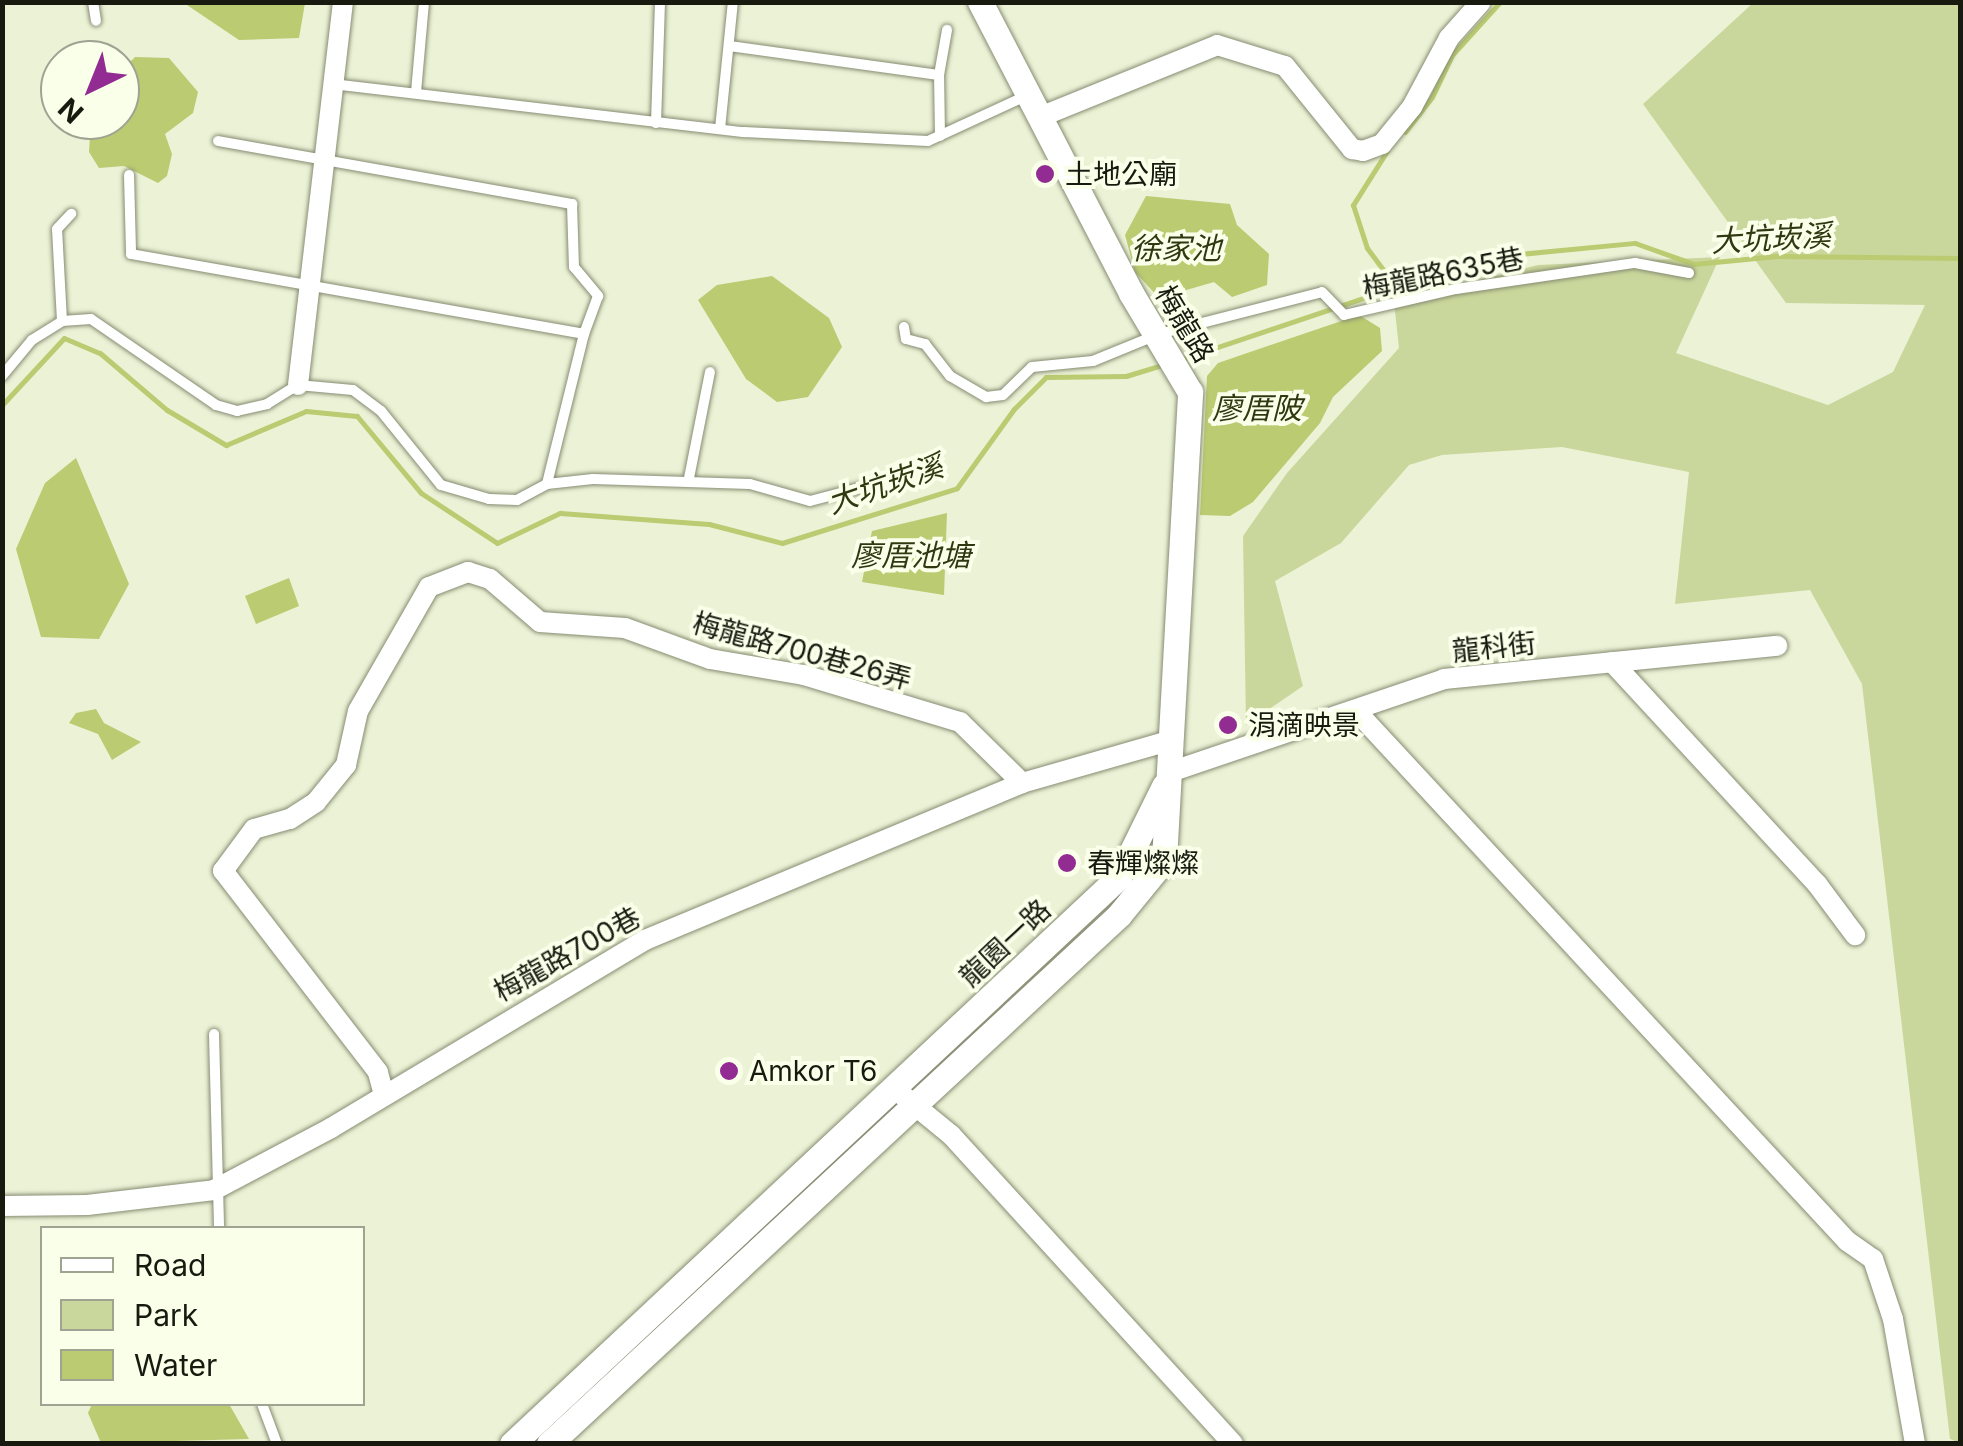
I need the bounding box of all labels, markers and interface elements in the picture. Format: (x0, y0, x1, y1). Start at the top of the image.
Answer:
north arrow (40, 40, 140, 140)
text: N (52, 91, 90, 130)
place label: 土地公廟 (1065, 157, 1177, 191)
marker: 土地公廟 (1034, 163, 1056, 185)
water label: 大坑崁溪 (1710, 217, 1832, 259)
water label: 徐家池 (1131, 230, 1221, 266)
street label: 梅龍路635巷 (1359, 241, 1527, 305)
street label: 梅龍路 (1149, 279, 1221, 369)
water label: 廖厝陂 (1212, 390, 1302, 426)
water label: 大坑崁溪 (822, 447, 948, 521)
water label: 廖厝池塘 (851, 537, 971, 573)
street label: 梅龍路700巷26弄 (689, 606, 915, 696)
street label: 龍科街 (1450, 626, 1538, 668)
place label: 涓滴映景 (1248, 708, 1360, 742)
marker: 涓滴映景 (1217, 714, 1239, 736)
place label: 春輝燦燦 (1087, 846, 1199, 880)
marker: 春輝燦燦 (1056, 852, 1078, 874)
street label: 龍園一路 (953, 893, 1057, 993)
street label: 梅龍路700巷 (488, 900, 646, 1008)
place label: Amkor T6 (749, 1054, 877, 1088)
marker: Amkor T6 (718, 1060, 740, 1082)
legend (40, 1226, 365, 1406)
text: Road (134, 1247, 206, 1283)
text: Park (134, 1297, 198, 1333)
text: Water (134, 1347, 217, 1383)

